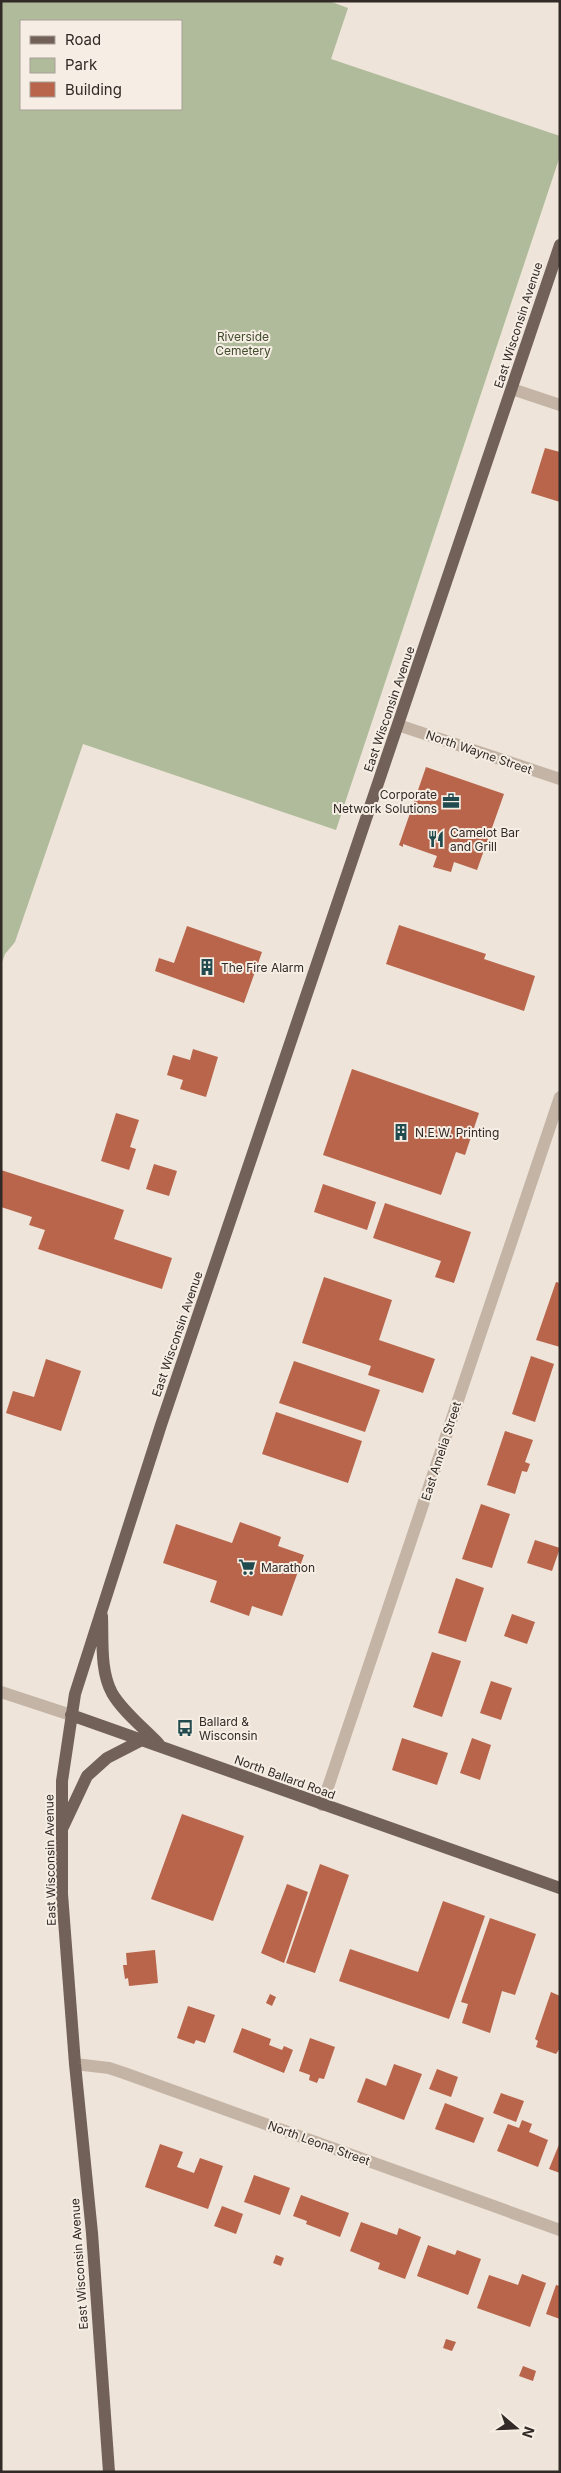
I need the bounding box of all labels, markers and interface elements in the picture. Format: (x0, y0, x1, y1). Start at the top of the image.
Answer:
legend (20, 20, 182, 110)
text: Road (65, 30, 101, 49)
text: Park (65, 55, 98, 74)
text: Building (65, 80, 122, 99)
street label: East Wisconsin Avenue (491, 260, 545, 390)
park label: Riverside Cemetery (215, 329, 271, 358)
street label: East Wisconsin Avenue (360, 644, 418, 774)
street label: North Wayne Street (424, 727, 534, 777)
place label: Corporate Network Solutions (333, 787, 437, 816)
office icon: Corporate Network Solutions (441, 791, 461, 811)
place label: Camelot Bar and Grill (450, 825, 520, 854)
restaurant icon: Camelot Bar and Grill (426, 829, 446, 849)
building icon: The Fire Alarm (197, 957, 217, 977)
place label: The Fire Alarm (221, 960, 304, 975)
building icon: N.E.W. Printing (391, 1122, 411, 1142)
place label: N.E.W. Printing (415, 1125, 499, 1140)
street label: East Wisconsin Avenue (148, 1269, 206, 1399)
street label: East Amelia Street (418, 1400, 464, 1502)
supermarket icon: Marathon (237, 1557, 257, 1577)
place label: Marathon (261, 1560, 315, 1575)
place label: Ballard & Wisconsin (199, 1714, 258, 1743)
bus stop icon: Ballard & Wisconsin (175, 1718, 195, 1738)
street label: North Ballard Road (232, 1752, 338, 1802)
street label: East Wisconsin Avenue (41, 1794, 59, 1926)
street label: North Leona Street (266, 2118, 372, 2168)
street label: East Wisconsin Avenue (67, 2198, 91, 2330)
north arrow (491, 2403, 541, 2453)
text: N (519, 2425, 539, 2440)

